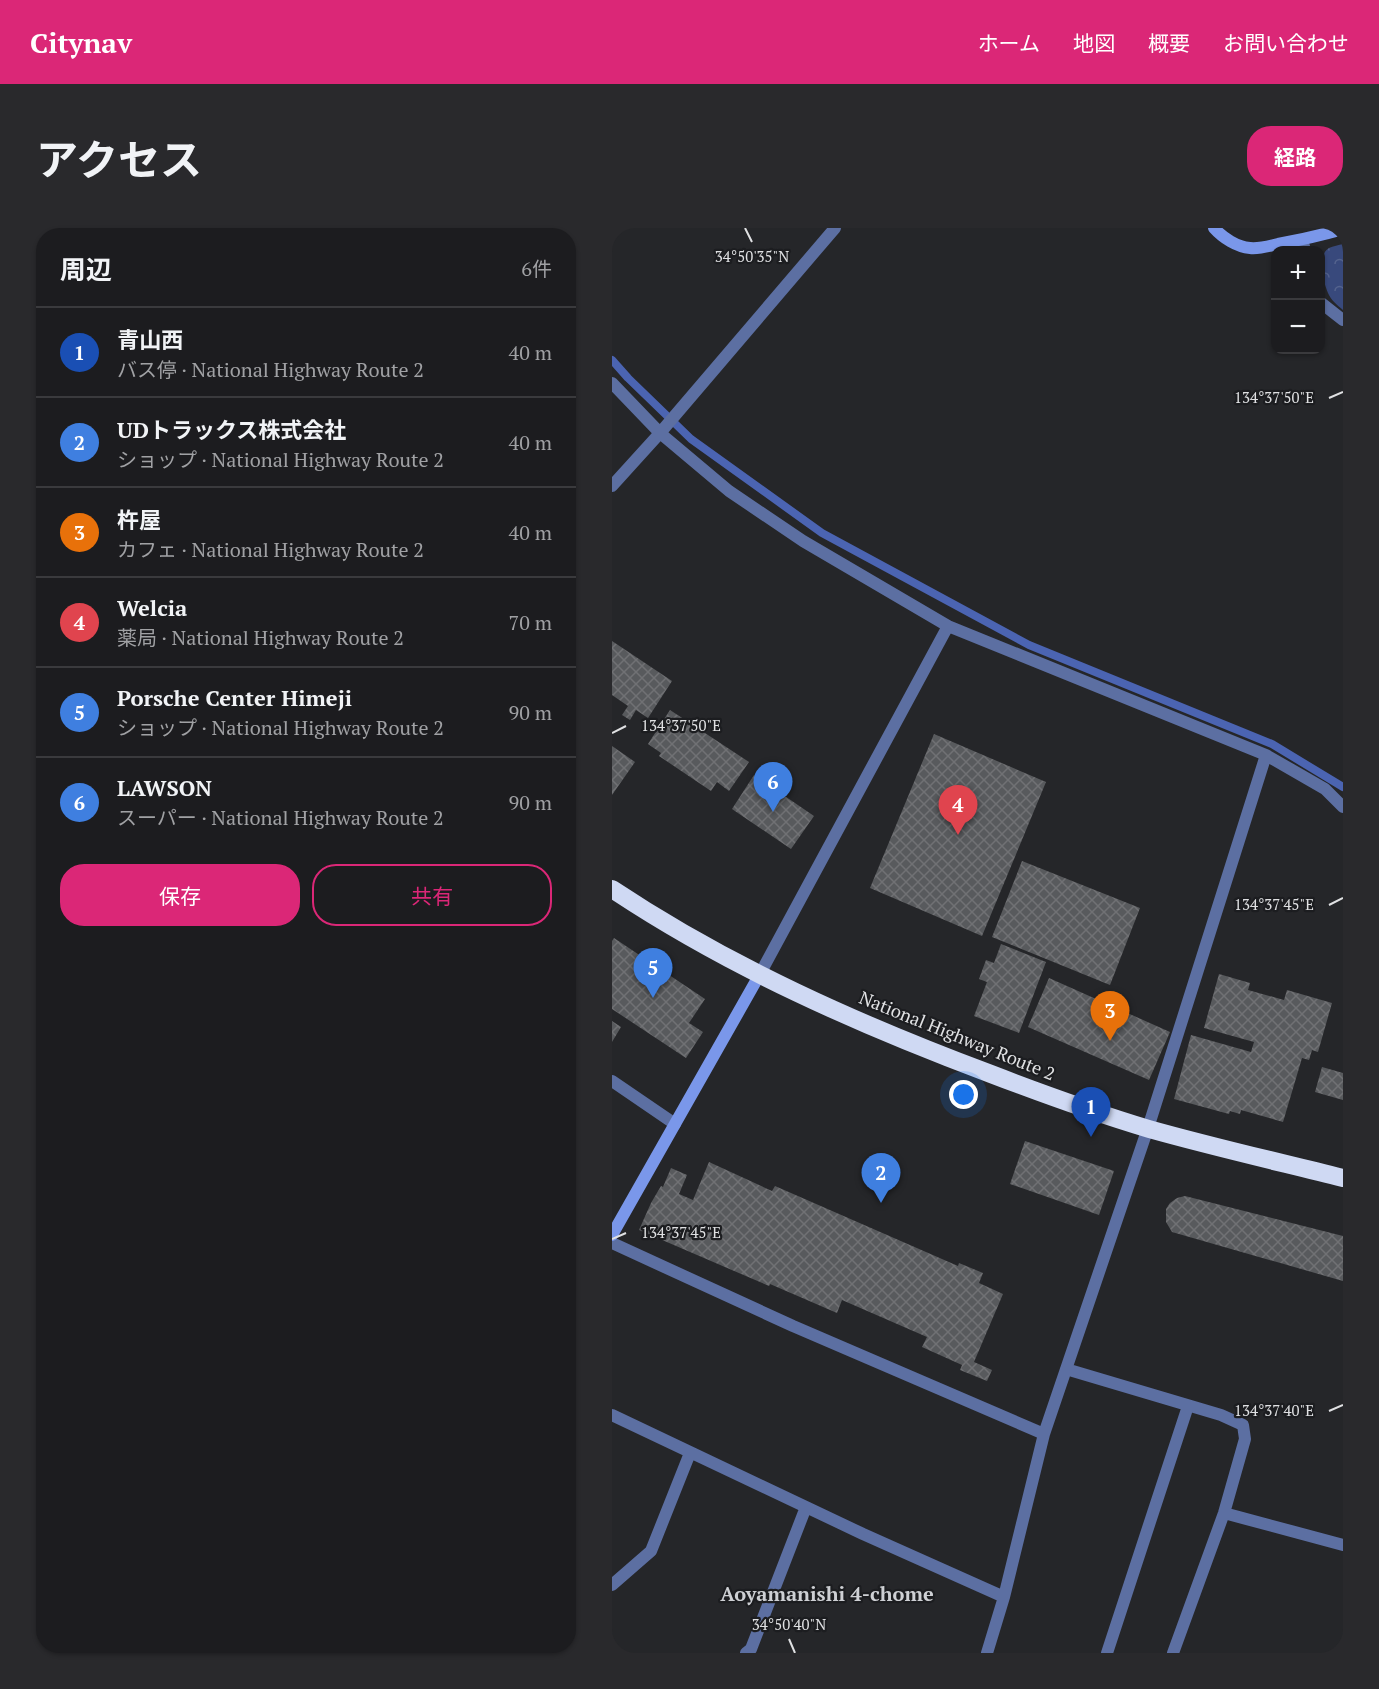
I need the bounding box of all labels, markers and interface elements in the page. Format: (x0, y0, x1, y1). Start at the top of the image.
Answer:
text: Citynav (30, 24, 132, 61)
text: ホーム (978, 29, 1040, 57)
text: 地図 (1073, 29, 1115, 57)
text: 概要 (1148, 29, 1190, 57)
text: お問い合わせ (1223, 29, 1349, 57)
button: 経路 (1247, 126, 1343, 186)
text: アクセス (36, 131, 202, 187)
text: 34°50'35"N (715, 246, 789, 266)
map controls (1271, 246, 1325, 354)
button: + (1271, 246, 1325, 300)
text: 周辺 (60, 252, 112, 286)
text: 6件 (521, 255, 552, 282)
button: − (1271, 300, 1325, 354)
text: 青山西 (117, 325, 183, 354)
text: 1 (74, 339, 85, 366)
text: 40 m (509, 339, 552, 366)
text: バス停 · National Highway Route 2 (117, 356, 424, 383)
text: 134°37'50"E (1234, 387, 1314, 407)
text: UDトラックス株式会社 (117, 415, 346, 444)
text: 2 (74, 429, 85, 456)
text: 40 m (509, 429, 552, 456)
text: ショップ · National Highway Route 2 (117, 446, 444, 473)
text: 杵屋 (117, 505, 161, 534)
text: 3 (74, 519, 85, 546)
text: 40 m (509, 519, 552, 546)
text: カフェ · National Highway Route 2 (117, 536, 424, 563)
text: Welcia (117, 593, 187, 622)
text: 4 (74, 609, 85, 636)
text: 70 m (509, 609, 552, 636)
text: 薬局 · National Highway Route 2 (117, 624, 404, 651)
text: Porsche Center Himeji (117, 683, 352, 712)
text: 5 (74, 699, 85, 726)
text: 90 m (509, 699, 552, 726)
text: ショップ · National Highway Route 2 (117, 714, 444, 741)
text: 134°37'50"E (641, 715, 721, 735)
pin: 6 (754, 762, 792, 812)
text: LAWSON (117, 773, 212, 802)
pin: 4 (938, 786, 978, 835)
text: 6 (74, 789, 85, 816)
text: 90 m (509, 789, 552, 816)
text: スーパー · National Highway Route 2 (117, 804, 444, 831)
button: 保存 (60, 864, 300, 926)
button: 共有 (312, 864, 552, 926)
text: 134°37'45"E (1234, 894, 1314, 914)
pin: 5 (634, 948, 672, 998)
street label: National Highway Route 2 (856, 985, 1059, 1085)
pin: 3 (1090, 992, 1130, 1041)
your location (949, 1080, 978, 1109)
pin: 1 (1072, 1088, 1110, 1137)
pin: 2 (862, 1154, 900, 1203)
text: 134°37'45"E (641, 1222, 721, 1242)
text: 134°37'40"E (1234, 1400, 1314, 1420)
district label: Aoyamanishi 4-chome (720, 1580, 934, 1607)
text: 34°50'40"N (752, 1614, 826, 1634)

